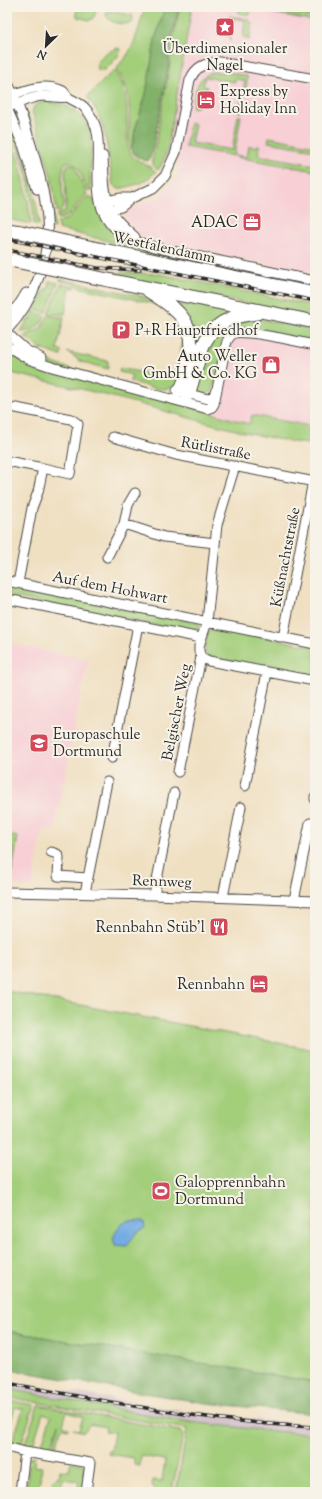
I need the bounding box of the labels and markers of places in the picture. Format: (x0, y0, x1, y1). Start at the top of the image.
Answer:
place icon: Überdimensionaler Nagel (214, 16, 236, 38)
place label: Überdimensionaler Nagel (163, 38, 288, 77)
place label: Express by Holiday Inn (220, 82, 297, 120)
hotel icon: Express by Holiday Inn (195, 89, 217, 111)
office icon: ADAC (241, 211, 263, 233)
place label: ADAC (191, 213, 238, 234)
parking icon: P+R Hauptfriedhof (110, 319, 132, 341)
place label: P+R Hauptfriedhof (135, 321, 259, 342)
place label: Auto Weller GmbH & Co. KG (143, 347, 257, 385)
shop icon: Auto Weller GmbH & Co. KG (260, 354, 282, 376)
place label: Europaschule Dortmund (53, 725, 141, 763)
school or university icon: Europaschule Dortmund (28, 732, 50, 754)
restaurant icon: Rennbahn Stüb'l (208, 916, 230, 938)
place label: Rennbahn Stüb'l (96, 918, 205, 939)
hotel icon: Rennbahn (248, 973, 270, 995)
place label: Rennbahn (177, 975, 245, 996)
place label: Galopprennbahn Dortmund (175, 1173, 286, 1211)
sports icon: Galopprennbahn Dortmund (150, 1180, 172, 1202)

